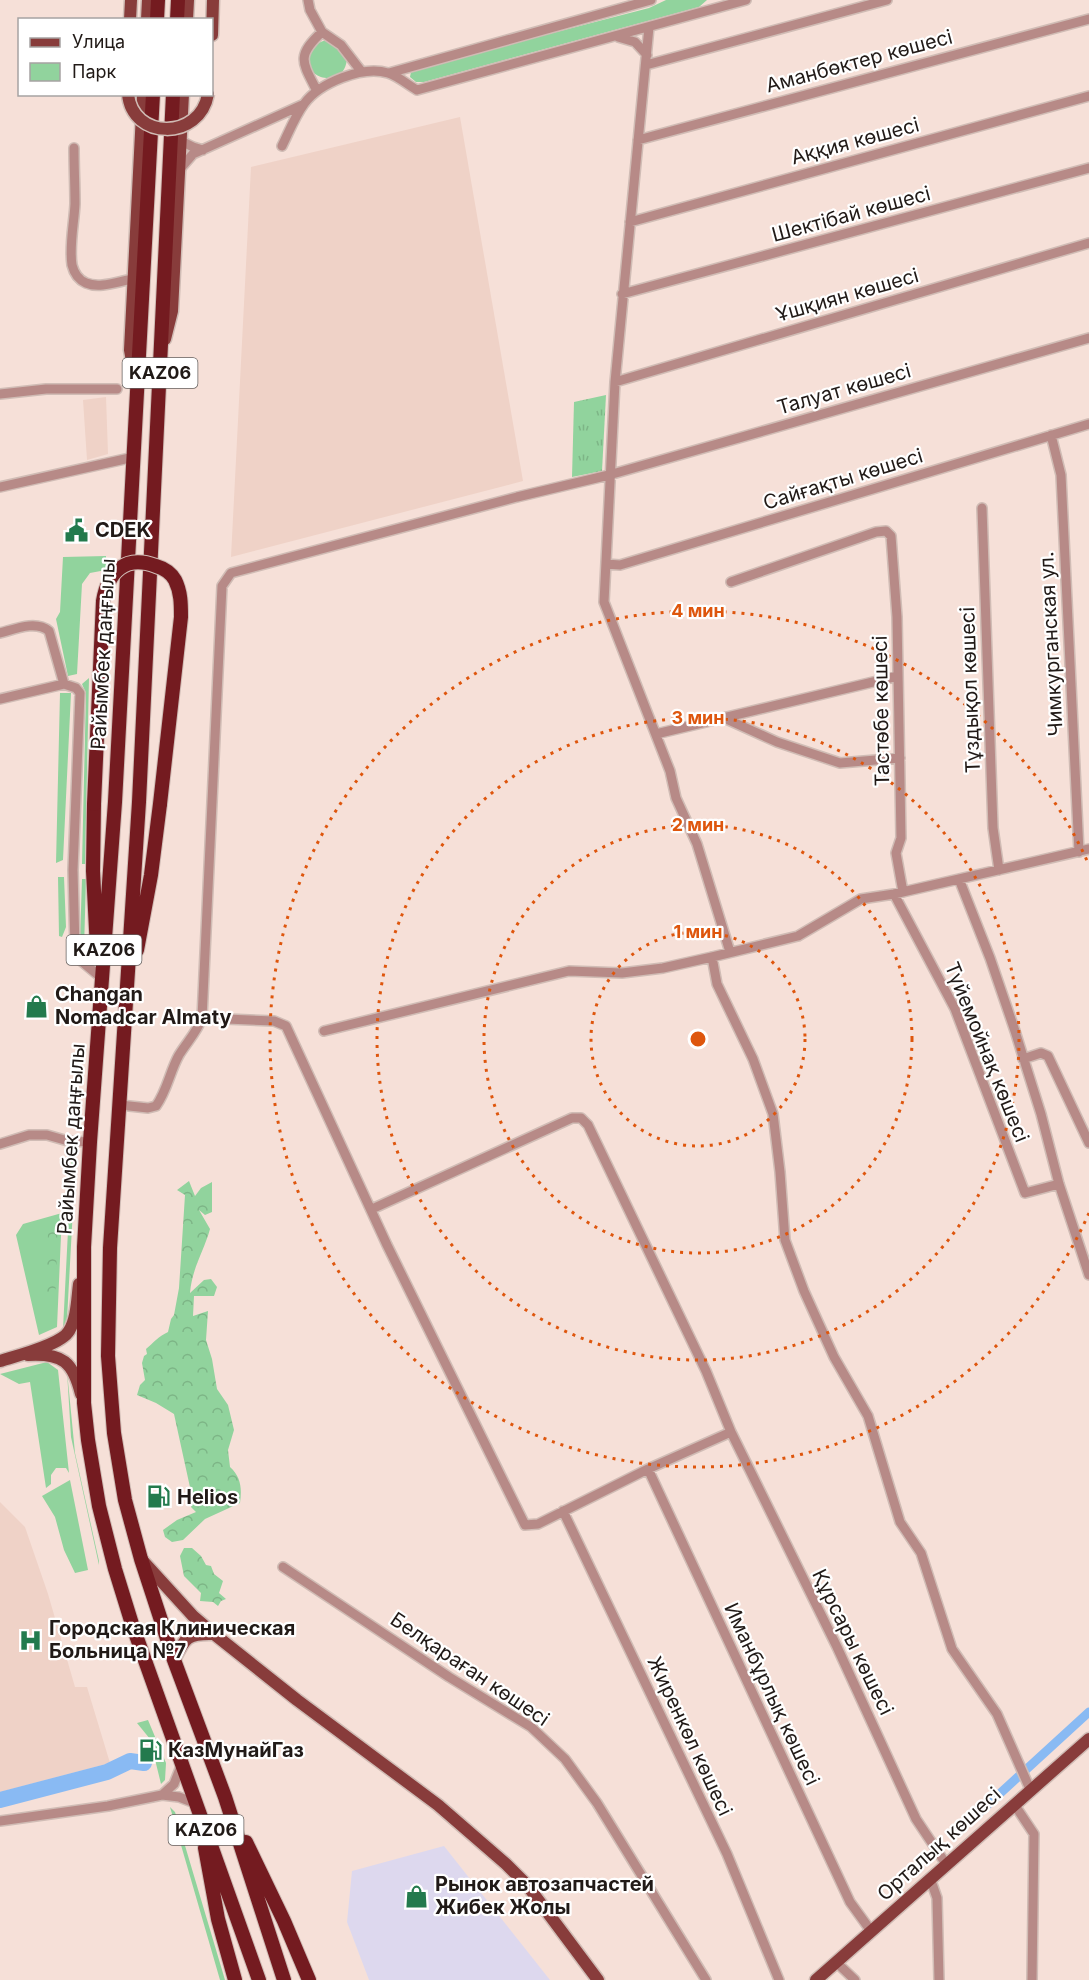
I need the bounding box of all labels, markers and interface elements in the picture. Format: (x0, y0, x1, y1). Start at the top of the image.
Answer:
legend (18, 18, 213, 96)
street label: Аманбөктер көшесі (763, 25, 955, 97)
text: Улица (72, 31, 125, 52)
text: Парк (72, 61, 117, 82)
street label: Аққия көшесі (788, 112, 922, 170)
street label: Шектібай көшесі (769, 181, 933, 247)
street label: Ұшқиян көшесі (773, 263, 921, 327)
road number: KАZ06 (122, 358, 198, 388)
street label: Талуат көшесі (774, 358, 914, 420)
street label: Сайғақты көшесі (760, 443, 926, 515)
public building icon: CDEK (64, 517, 90, 543)
place label: CDEK (95, 518, 151, 542)
street label: Чимкурганская ул. (1034, 551, 1068, 737)
street label: Райымбек даңғылы (86, 558, 120, 750)
text: 4 мин (671, 600, 725, 621)
street label: Тұздықол көшесі (955, 606, 985, 774)
street label: Тастөбе көшесі (868, 635, 894, 787)
text: 3 мин (672, 707, 724, 728)
text: 2 мин (672, 814, 724, 835)
text: 1 мин (673, 921, 723, 942)
road number: KАZ06 (66, 935, 142, 965)
street label: Түйемойнақ көшесі (940, 958, 1034, 1146)
place label: Changan Nomadcar Almaty (55, 982, 231, 1029)
shop icon: Changan Nomadcar Almaty (24, 993, 50, 1019)
centre of rings (688, 1029, 708, 1049)
street label: Райымбек даңғылы (52, 1043, 90, 1235)
fuel station icon: Helios (146, 1484, 172, 1510)
place label: Helios (177, 1485, 238, 1509)
street label: Құрсары көшесі (807, 1565, 899, 1719)
street label: Иманбұрлық көшесі (719, 1599, 825, 1789)
street label: Белқараған көшесі (386, 1607, 554, 1731)
place label: Городская Клиническая Больница №7 (49, 1616, 295, 1663)
hospital icon: Городская Клиническая Больница №7 (18, 1627, 44, 1653)
street label: Жиренкөл көшесі (643, 1653, 737, 1819)
fuel station icon: КазМунайГаз (137, 1737, 163, 1763)
place label: КазМунайГаз (168, 1738, 304, 1762)
street label: Орталық көшесі (872, 1782, 1006, 1906)
road number: KАZ06 (168, 1815, 244, 1845)
place label: Рынок автозапчастей Жибек Жолы (435, 1872, 654, 1919)
shop icon: Рынок автозапчастей Жибек Жолы (404, 1883, 430, 1909)

